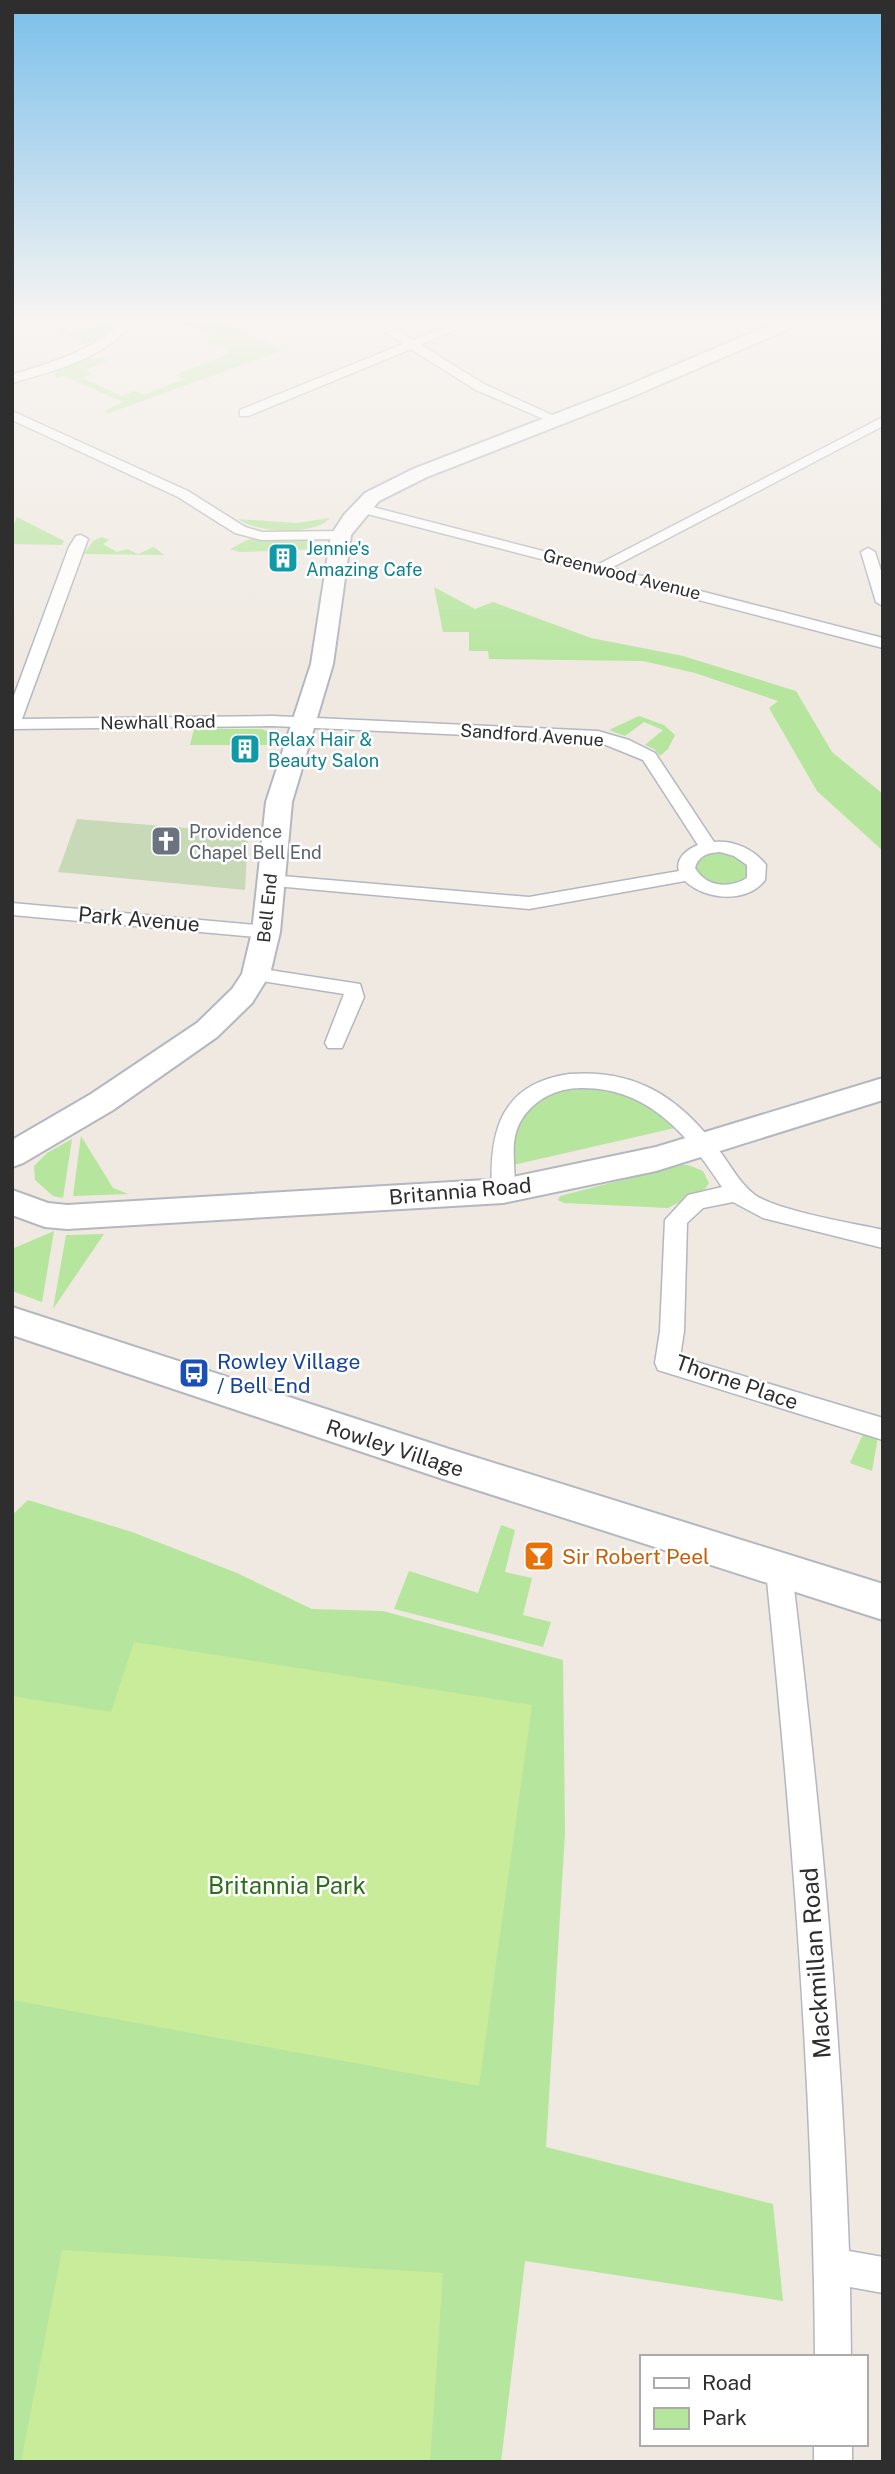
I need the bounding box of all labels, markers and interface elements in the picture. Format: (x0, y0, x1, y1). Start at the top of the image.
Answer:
place label: Jennie's Amazing Cafe (306, 538, 423, 580)
building icon: Jennie's Amazing Cafe (266, 541, 300, 575)
street label: Greenwood Avenue (541, 544, 703, 604)
street label: Newhall Road (100, 710, 216, 734)
street label: Sandford Avenue (459, 719, 605, 751)
place label: Relax Hair & Beauty Salon (268, 729, 379, 771)
building icon: Relax Hair & Beauty Salon (228, 732, 262, 766)
place label: Providence Chapel Bell End (189, 821, 322, 863)
church icon: Providence Chapel Bell End (149, 824, 183, 858)
street label: Bell End (253, 872, 281, 944)
street label: Park Avenue (77, 901, 201, 937)
street label: Britannia Road (388, 1172, 532, 1210)
place label: Rowley Village / Bell End (217, 1349, 360, 1398)
street label: Thorne Place (672, 1349, 802, 1415)
bus stop icon: Rowley Village / Bell End (177, 1356, 211, 1390)
street label: Rowley Village (323, 1414, 467, 1482)
bar icon: Sir Robert Peel (522, 1539, 556, 1573)
place label: Sir Robert Peel (562, 1544, 709, 1569)
street label: Mackmillan Road (794, 1866, 836, 2060)
park label: Britannia Park (208, 1871, 366, 1899)
legend (640, 2355, 867, 2446)
text: Road (702, 2370, 752, 2395)
text: Park (702, 2405, 747, 2430)

